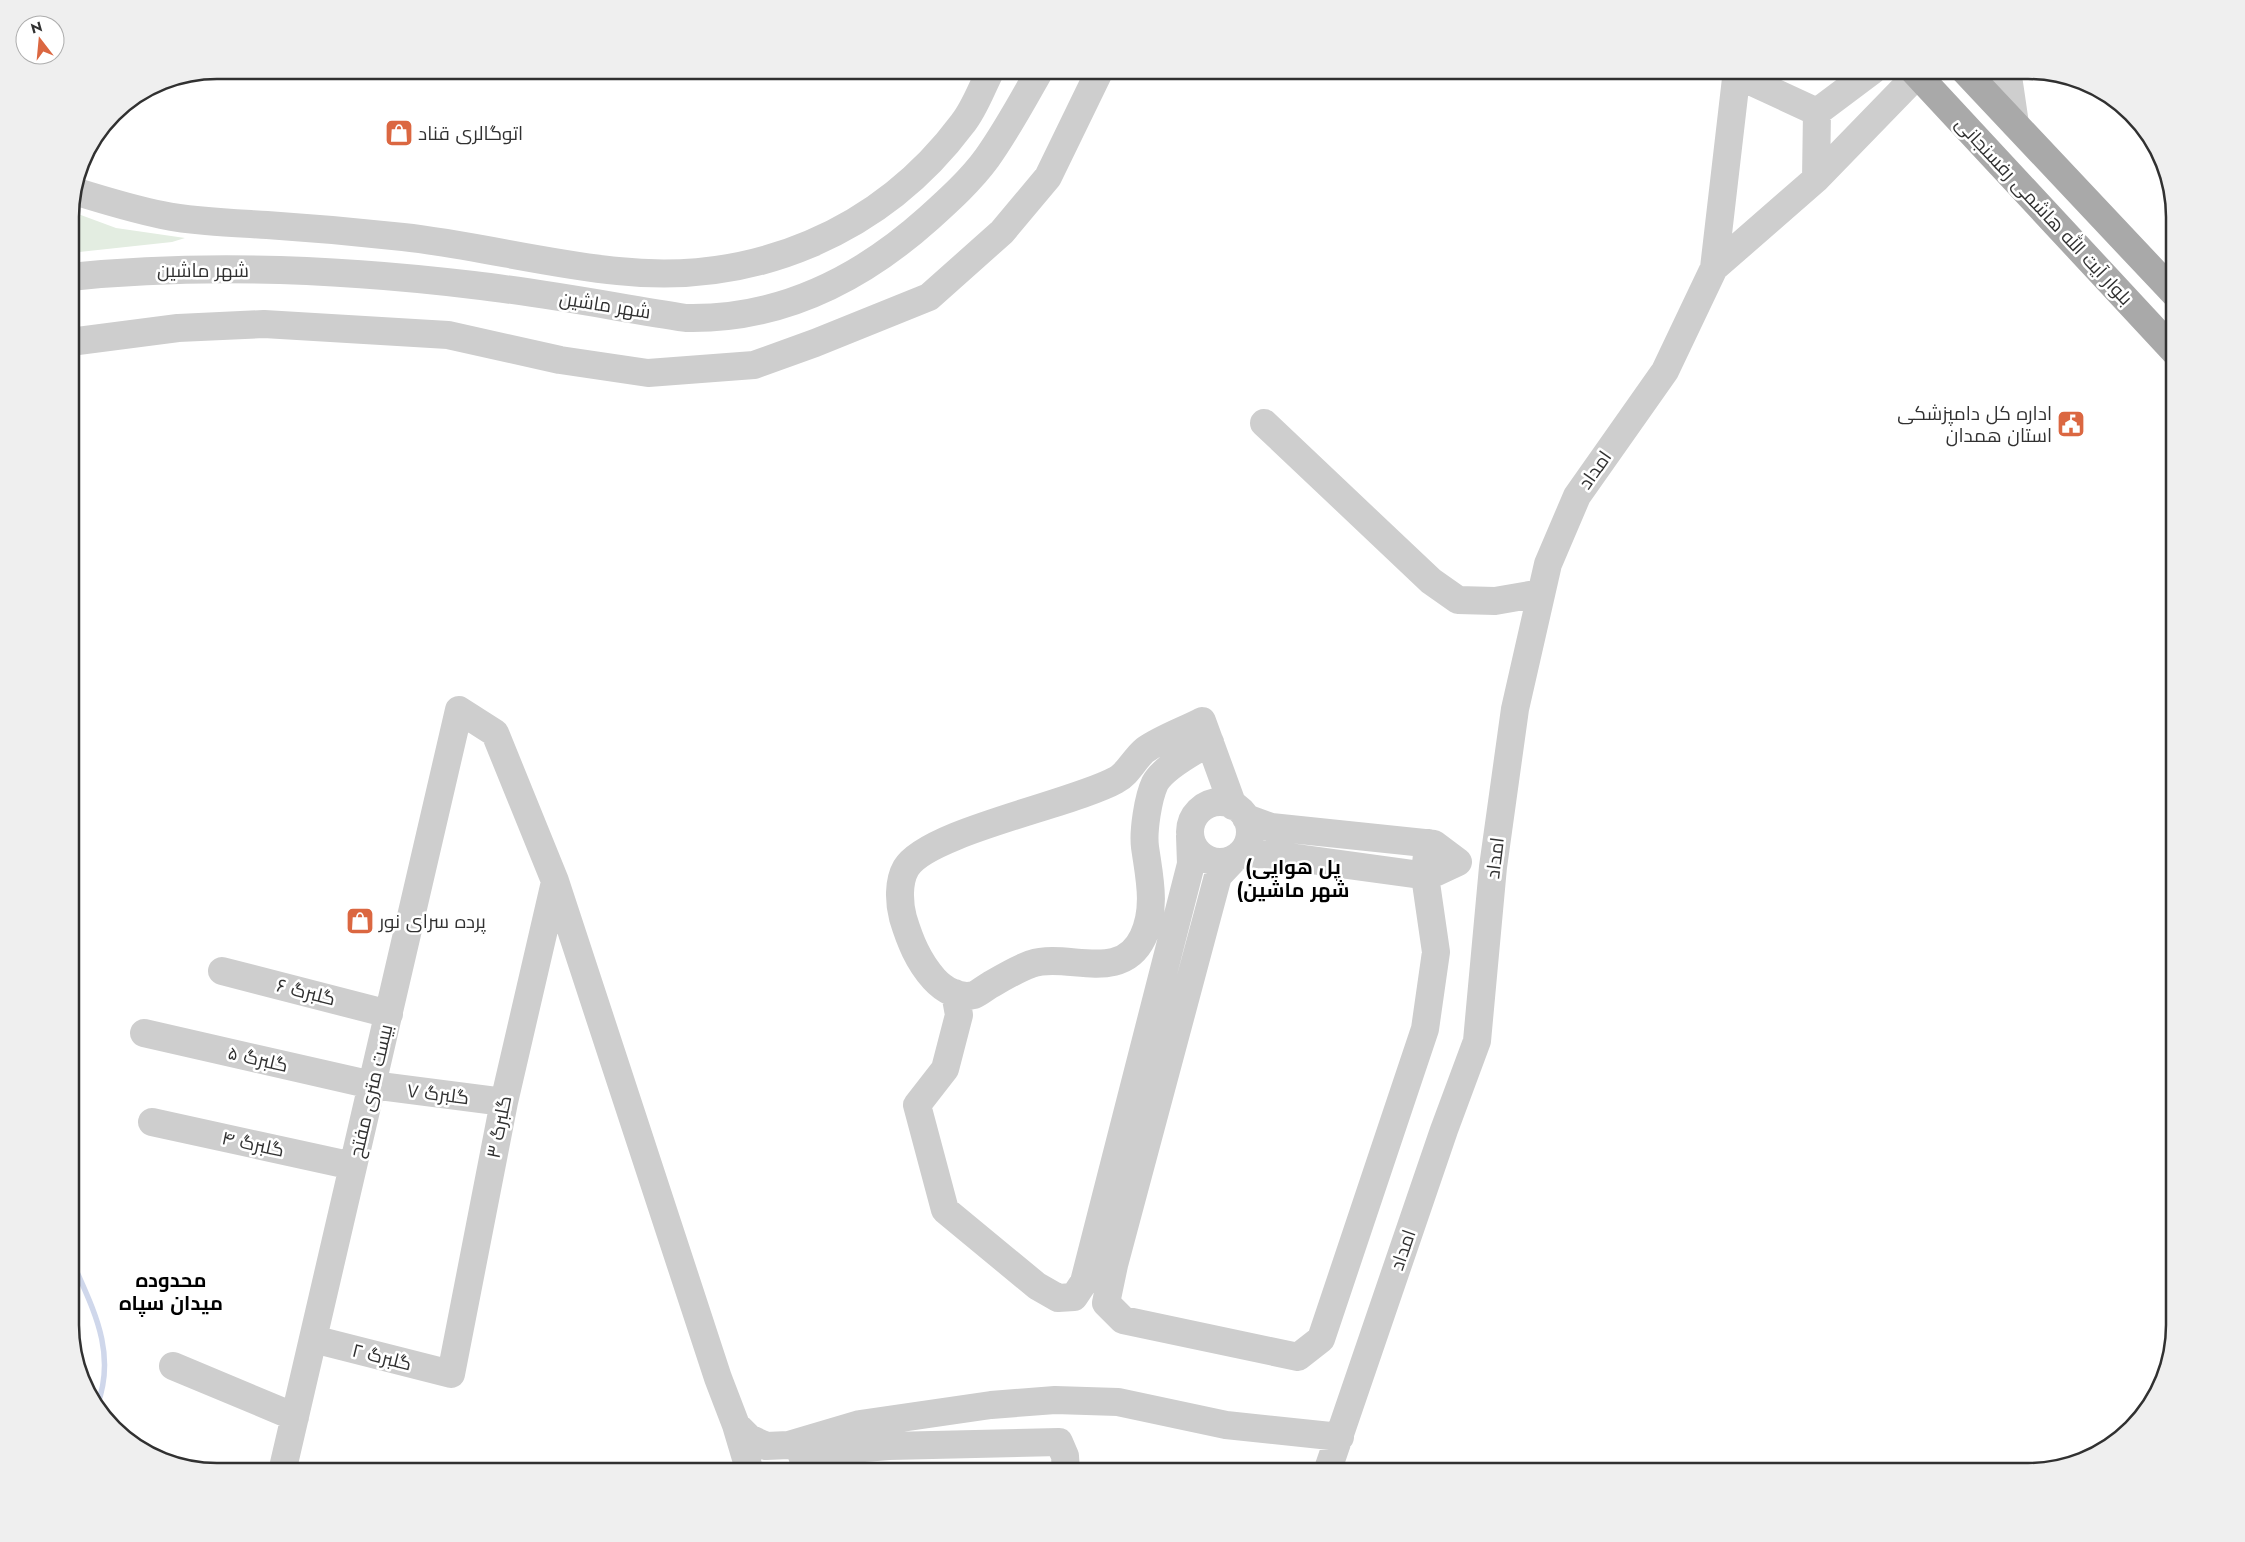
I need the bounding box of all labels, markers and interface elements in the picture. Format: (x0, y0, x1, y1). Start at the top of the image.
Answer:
north arrow (15, 15, 65, 65)
text: N (28, 16, 45, 39)
street label: بلوار آیت الله هاشمی رفسنجانی (1949, 111, 2139, 311)
shop icon: اتوگالری قناد (384, 118, 414, 148)
place label: اتوگالری قناد (418, 120, 523, 147)
street label: شهر ماشین (157, 257, 249, 284)
street label: شهر ماشین (557, 284, 653, 326)
place label: اداره کل دامپزشکی استان همدان (1897, 400, 2052, 449)
public building icon: اداره کل دامپزشکی استان همدان (2056, 409, 2086, 439)
street label: امداد (1572, 445, 1618, 495)
street label: امداد (1479, 836, 1511, 880)
district label: (پل هوایی (شهر ماشین (1236, 853, 1350, 905)
shop icon: پرده سرای نور (345, 906, 375, 936)
place label: پرده سرای نور (378, 908, 486, 935)
street label: گلبرگ ۶ (274, 972, 338, 1012)
street label: بیست متری مفتح (343, 1022, 399, 1160)
street label: گلبرگ ۵ (225, 1039, 291, 1079)
street label: گلبرگ ۷ (405, 1077, 471, 1111)
street label: گلبرگ ۳ (480, 1093, 518, 1161)
street label: گلبرگ ۴ (219, 1124, 287, 1164)
street label: امداد (1383, 1226, 1423, 1274)
district label: محدوده میدان سپاه (119, 1266, 223, 1318)
street label: گلبرگ ۲ (349, 1337, 415, 1377)

